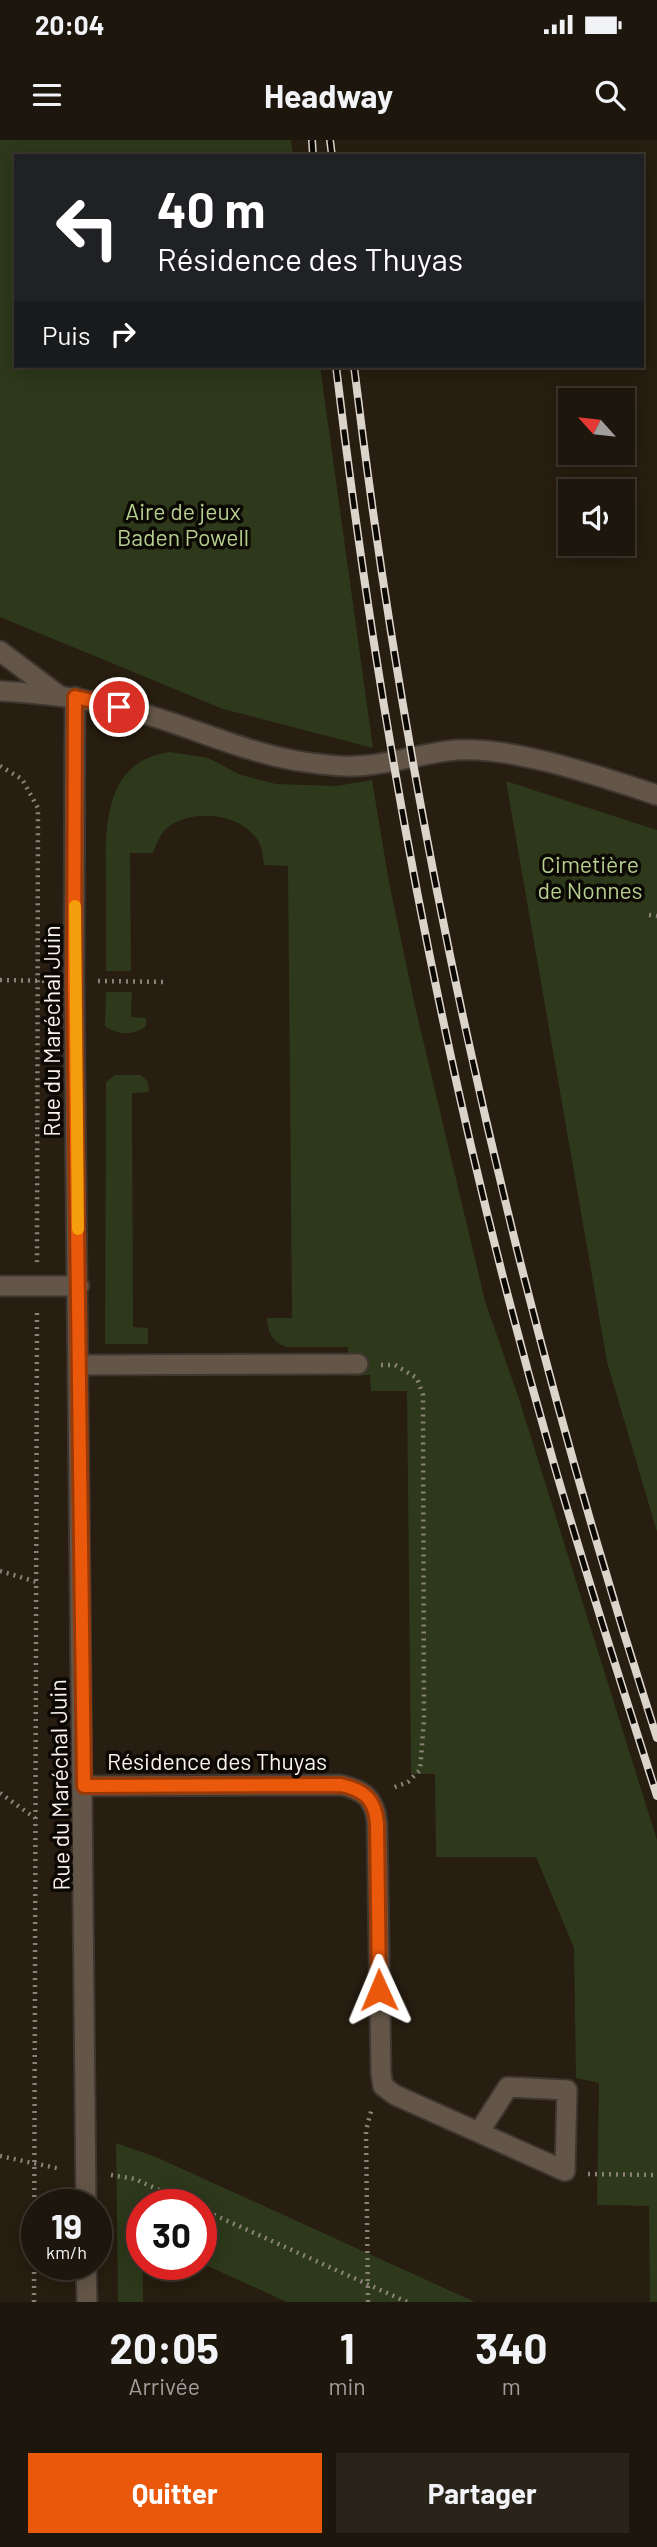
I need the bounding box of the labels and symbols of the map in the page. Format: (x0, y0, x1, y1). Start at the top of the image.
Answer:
north arrow (558, 388, 635, 466)
park label: Aire de jeux Baden Powell (117, 497, 249, 551)
pin (89, 677, 149, 737)
park label: Cimetière de Nonnes (537, 850, 643, 904)
street label: Rue du Maréchal Juin (37, 925, 65, 1137)
street label: Rue du Maréchal Juin (43, 1679, 75, 1891)
street label: Résidence des Thuyas (107, 1747, 327, 1775)
position arrow (342, 1953, 416, 2027)
speed limit sign: 30 (126, 2189, 217, 2280)

